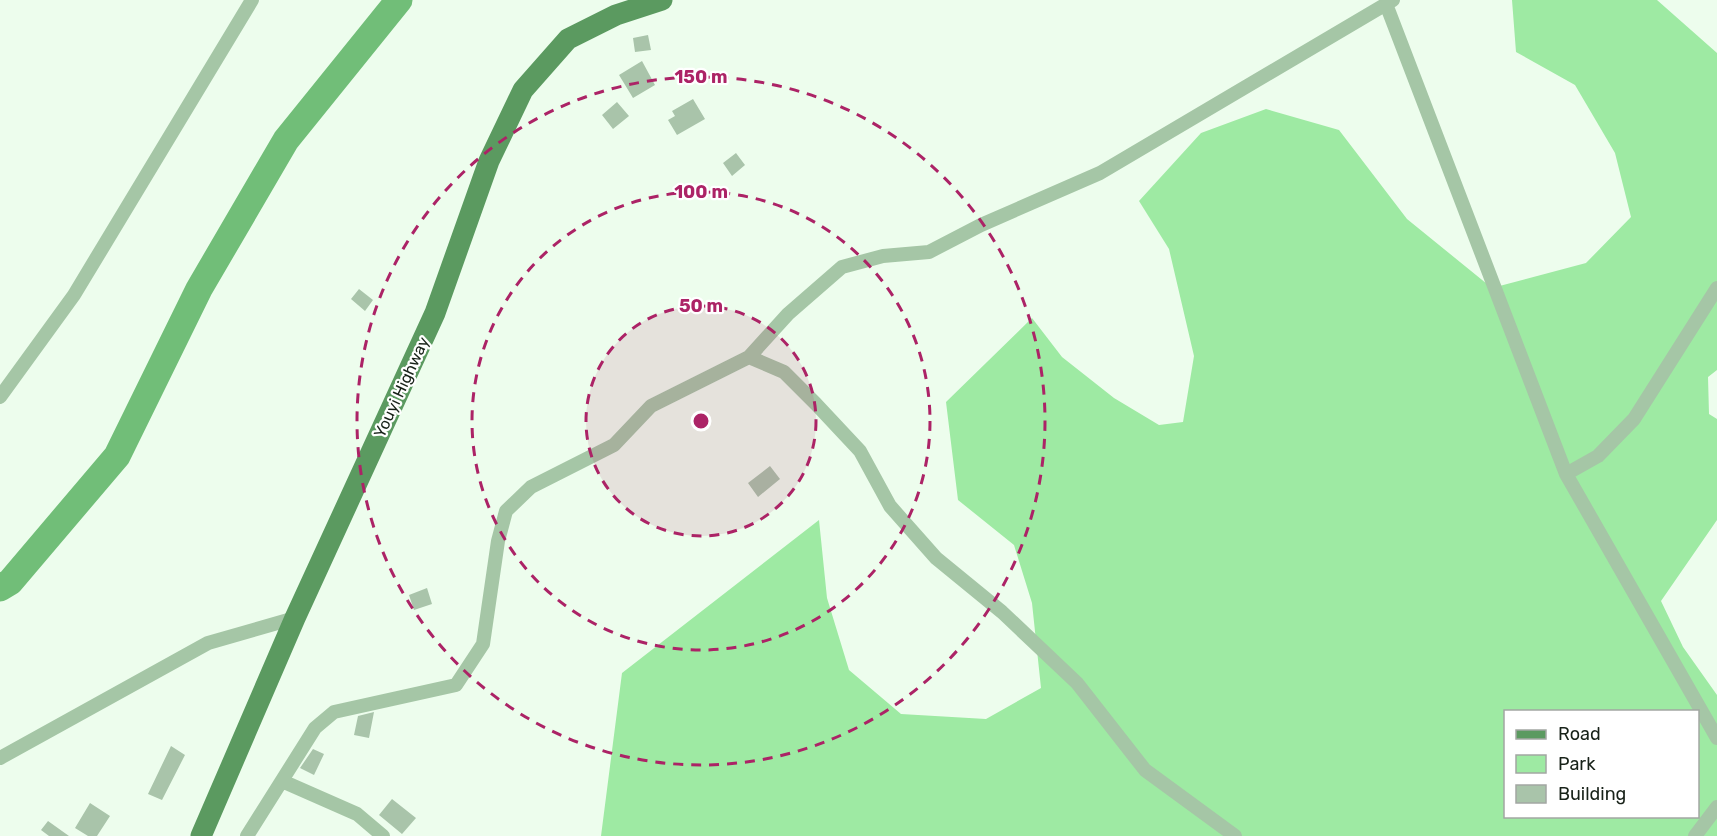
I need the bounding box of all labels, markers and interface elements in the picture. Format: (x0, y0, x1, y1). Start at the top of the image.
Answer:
text: 150 m (674, 66, 728, 88)
text: 100 m (674, 181, 728, 203)
text: 50 m (679, 295, 723, 317)
street label: Youyi Highway (370, 334, 433, 441)
centre of rings (691, 411, 711, 431)
legend (1504, 710, 1699, 818)
text: Road (1558, 723, 1601, 745)
text: Park (1558, 753, 1596, 775)
text: Building (1558, 783, 1626, 805)

